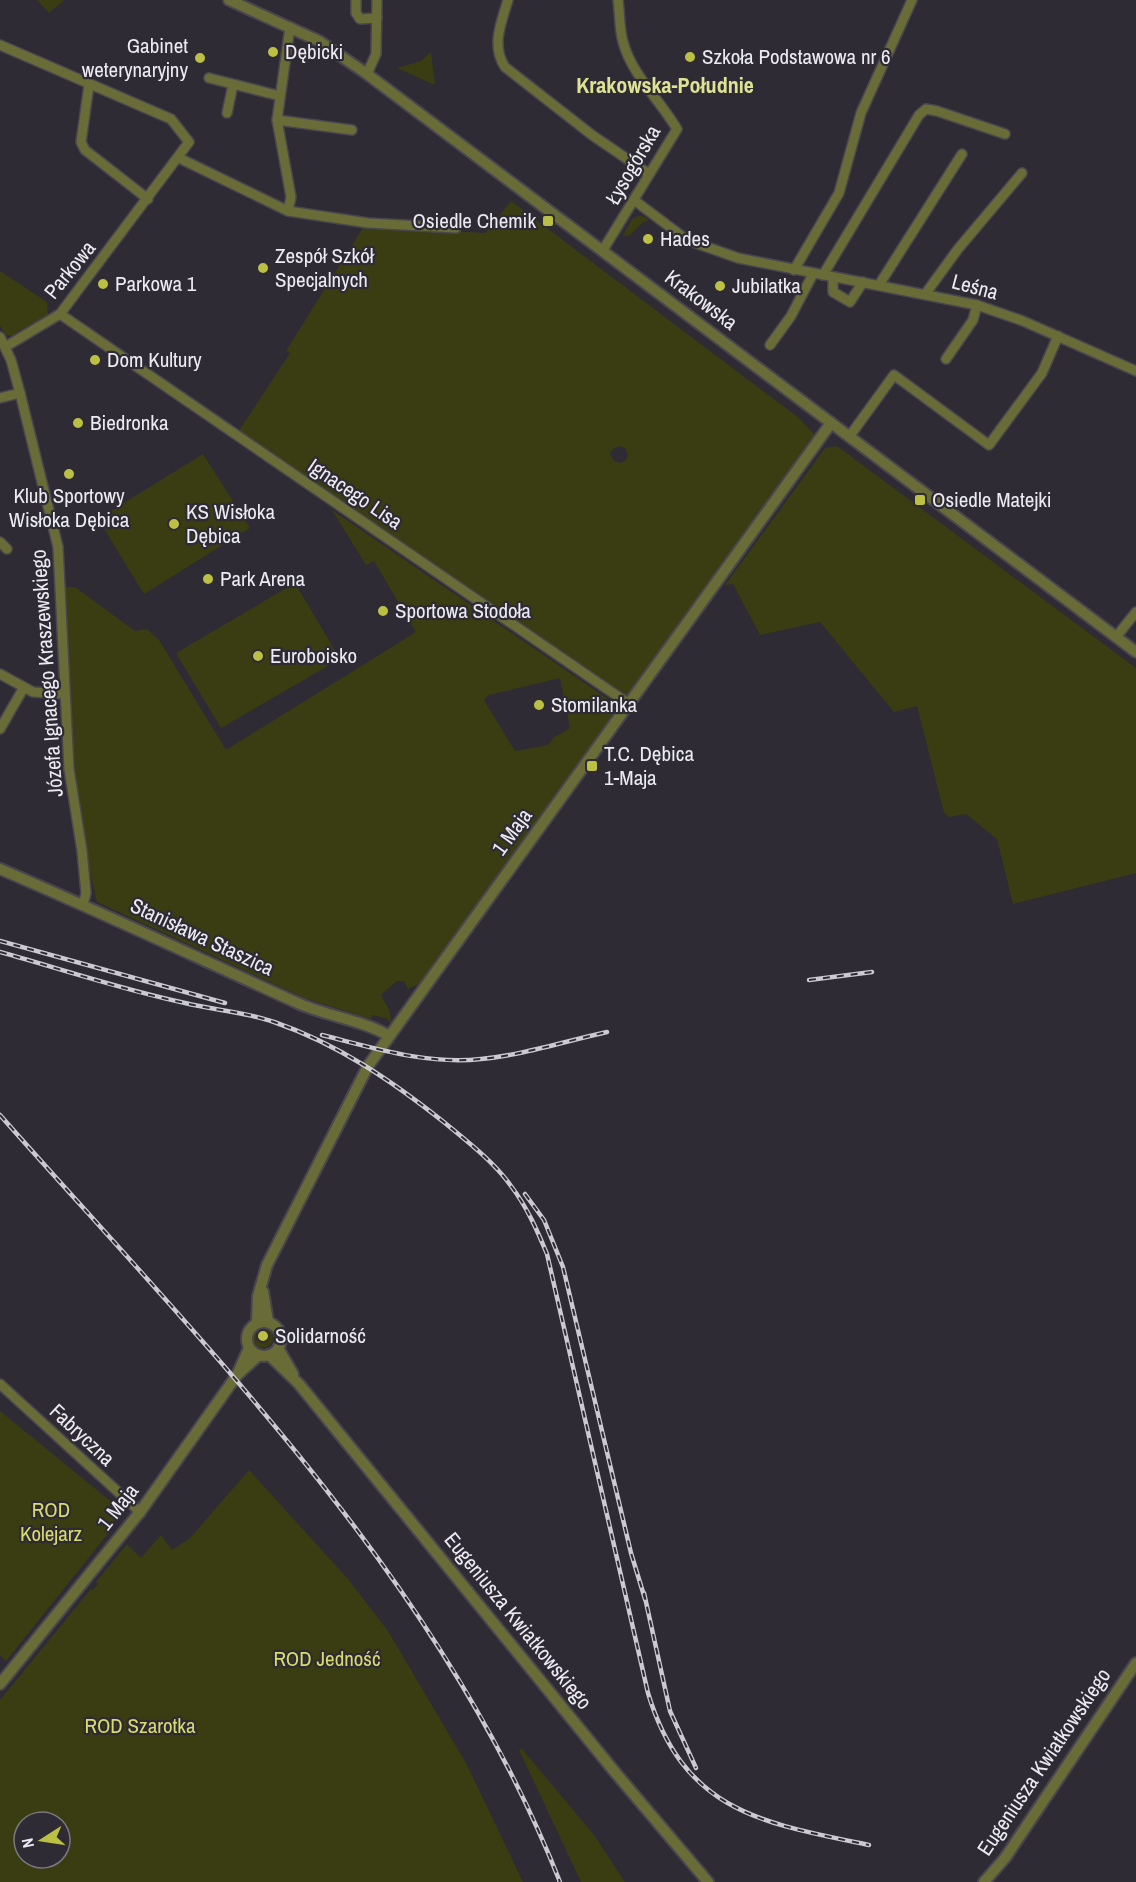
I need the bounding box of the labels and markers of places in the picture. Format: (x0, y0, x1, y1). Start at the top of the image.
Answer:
place label: Gabinet weterynaryjny (82, 31, 188, 84)
place label: Dębicki (285, 37, 343, 66)
place label: Szkoła Podstawowa nr 6 (702, 42, 891, 71)
marker: Dębicki (266, 45, 280, 59)
marker: Szkoła Podstawowa nr 6 (683, 50, 697, 64)
marker: Gabinet weterynaryjny (193, 51, 207, 65)
place label: Osiedle Chemik (413, 206, 536, 235)
marker: Osiedle Chemik (541, 214, 555, 228)
place label: Hades (660, 224, 710, 253)
marker: Hades (641, 232, 655, 246)
place label: Zespół Szkół Specjalnych (275, 241, 375, 294)
marker: Zespół Szkół Specjalnych (256, 261, 270, 275)
place label: Parkowa 1 (115, 269, 197, 298)
place label: Jubilatka (732, 271, 801, 300)
marker: Parkowa 1 (96, 277, 110, 291)
marker: Jubilatka (713, 279, 727, 293)
place label: Dom Kultury (107, 345, 202, 374)
marker: Dom Kultury (88, 353, 102, 367)
place label: Biedronka (90, 408, 169, 437)
marker: Biedronka (71, 416, 85, 430)
marker: Klub Sportowy Wisłoka Dębica (62, 467, 76, 481)
place label: Klub Sportowy Wisłoka Dębica (9, 481, 130, 534)
place label: Osiedle Matejki (932, 485, 1052, 514)
marker: Osiedle Matejki (913, 493, 927, 507)
place label: KS Wisłoka Dębica (186, 497, 275, 550)
marker: KS Wisłoka Dębica (167, 517, 181, 531)
place label: Park Arena (220, 564, 306, 593)
marker: Park Arena (201, 572, 215, 586)
place label: Sportowa Stodoła (395, 596, 531, 625)
marker: Sportowa Stodoła (376, 604, 390, 618)
place label: Euroboisko (270, 641, 357, 670)
marker: Euroboisko (251, 649, 265, 663)
place label: Stomilanka (551, 690, 638, 719)
marker: Stomilanka (532, 698, 546, 712)
place label: T.C. Dębica 1-Maja (604, 739, 694, 792)
marker: T.C. Dębica 1-Maja (585, 759, 599, 773)
place label: Solidarność (275, 1321, 366, 1350)
marker: Solidarność (256, 1329, 270, 1343)

